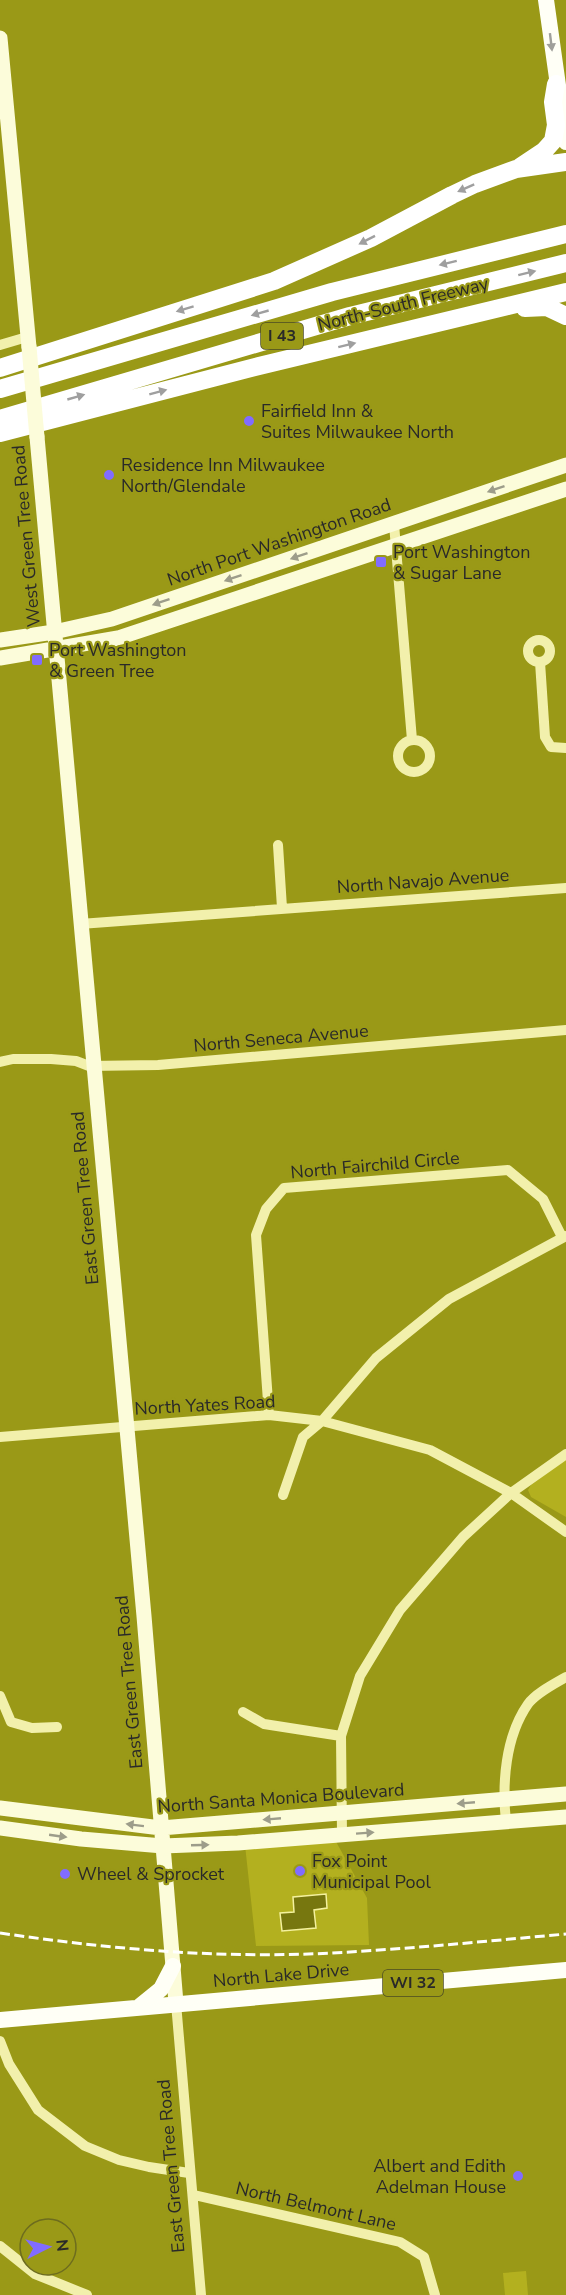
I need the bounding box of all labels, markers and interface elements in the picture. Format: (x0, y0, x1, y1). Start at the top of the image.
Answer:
one-way arrow (547, 33, 556, 52)
one-way arrow (457, 183, 475, 193)
one-way arrow (358, 234, 376, 244)
one-way arrow (439, 258, 457, 268)
one-way arrow (518, 267, 537, 277)
street label: North-South Freeway (315, 271, 492, 337)
one-way arrow (176, 305, 194, 314)
one-way arrow (250, 309, 268, 318)
road number: I 43 (261, 323, 303, 349)
one-way arrow (338, 339, 357, 349)
one-way arrow (149, 387, 167, 396)
one-way arrow (67, 392, 85, 401)
place label: Fairfield Inn & Suites Milwaukee North (261, 399, 454, 444)
marker: Fairfield Inn & Suites Milwaukee North (242, 414, 256, 428)
street label: West Green Tree Road (6, 444, 46, 628)
place label: Residence Inn Milwaukee North/Glendale (121, 453, 325, 498)
marker: Residence Inn Milwaukee North/Glendale (102, 468, 116, 482)
one-way arrow (487, 485, 505, 495)
street label: North Port Washington Road (164, 492, 394, 592)
place label: Port Washington & Sugar Lane (393, 540, 530, 585)
one-way arrow (290, 551, 308, 561)
marker: Port Washington & Sugar Lane (374, 555, 388, 569)
one-way arrow (224, 573, 242, 583)
one-way arrow (152, 598, 170, 607)
place label: Port Washington & Green Tree (49, 638, 186, 683)
marker: Port Washington & Green Tree (30, 653, 44, 667)
street label: North Navajo Avenue (336, 863, 510, 899)
street label: North Seneca Avenue (193, 1018, 369, 1058)
street label: East Green Tree Road (65, 1110, 105, 1286)
street label: North Fairchild Circle (289, 1146, 461, 1184)
street label: North Yates Road (134, 1389, 276, 1421)
street label: East Green Tree Road (109, 1594, 149, 1770)
street label: North Santa Monica Boulevard (157, 1777, 405, 1819)
one-way arrow (456, 1798, 475, 1808)
one-way arrow (262, 1814, 281, 1824)
one-way arrow (126, 1820, 145, 1830)
one-way arrow (356, 1828, 375, 1837)
one-way arrow (49, 1832, 68, 1841)
one-way arrow (191, 1840, 210, 1849)
place label: Fox Point Municipal Pool (312, 1849, 431, 1894)
place label: Wheel & Sprocket (77, 1862, 225, 1886)
marker: Fox Point Municipal Pool (293, 1864, 307, 1878)
marker: Wheel & Sprocket (58, 1867, 72, 1881)
street label: North Lake Drive (212, 1957, 350, 1993)
road number: WI 32 (383, 1970, 443, 1996)
street label: East Green Tree Road (151, 2078, 191, 2254)
place label: Albert and Edith Adelman House (373, 2154, 506, 2199)
marker: Albert and Edith Adelman House (511, 2169, 525, 2183)
street label: North Belmont Lane (233, 2176, 399, 2236)
north arrow (18, 2217, 78, 2277)
text: N (50, 2238, 73, 2253)

